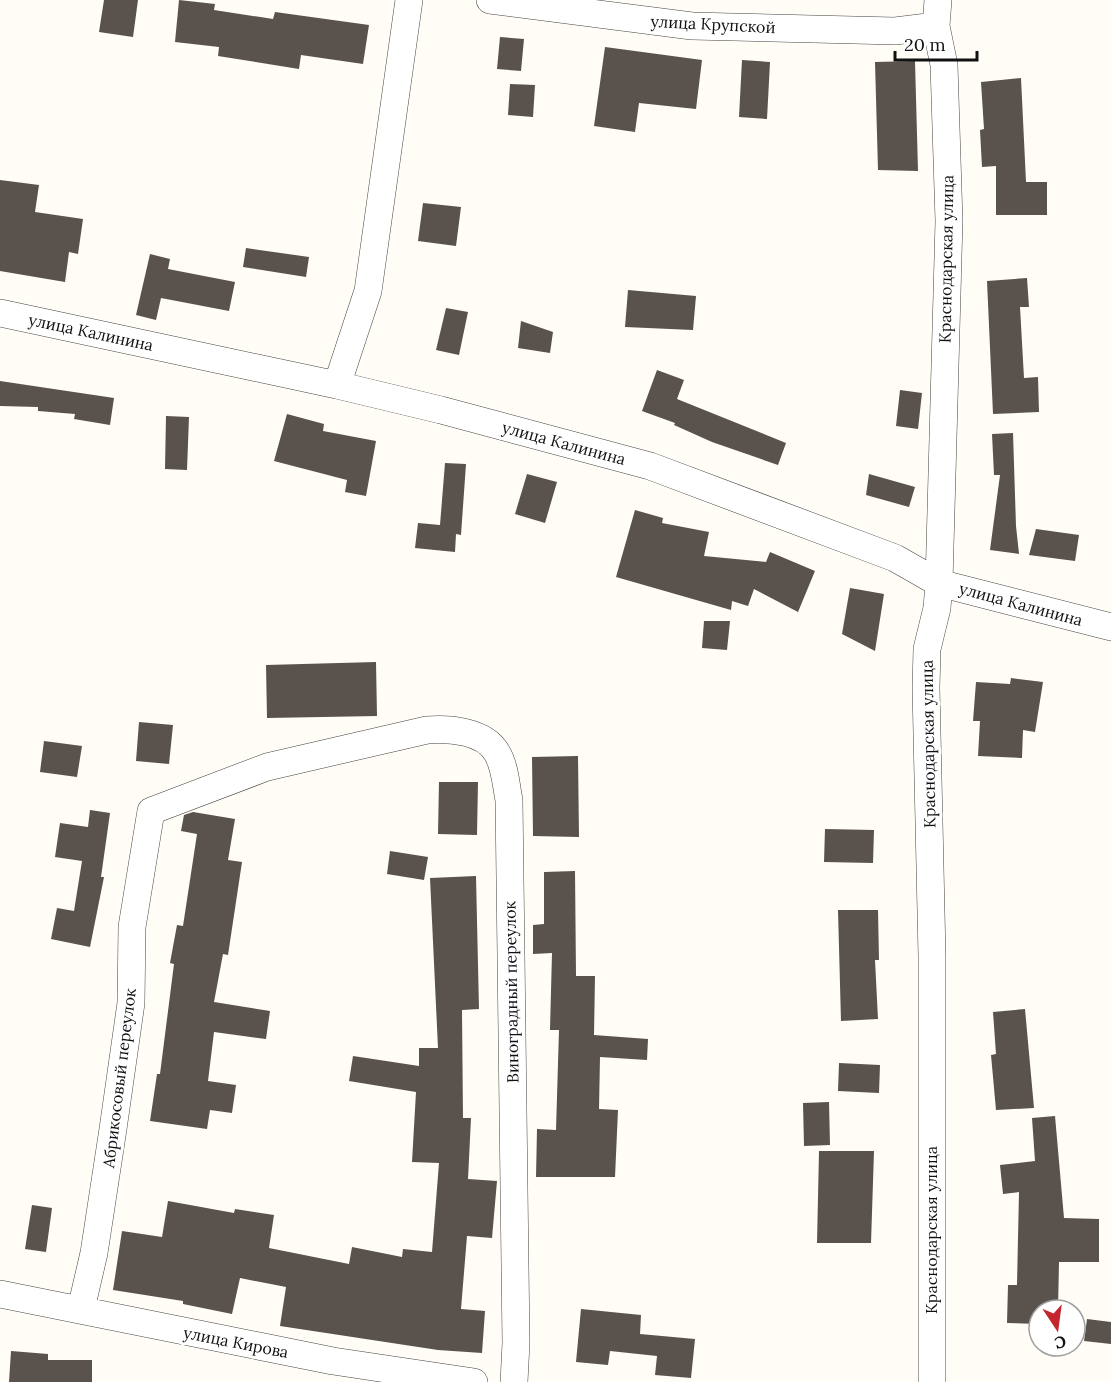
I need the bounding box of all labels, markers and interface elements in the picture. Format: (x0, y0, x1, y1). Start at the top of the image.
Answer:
street label: улица Крупской (650, 11, 776, 37)
scale bar (895, 24, 978, 62)
text: 20 m (904, 33, 946, 56)
street label: Краснодарская улица (935, 175, 957, 343)
street label: улица Калинина (27, 309, 155, 355)
street label: улица Калинина (500, 417, 628, 469)
street label: улица Калинина (957, 578, 1085, 630)
street label: Краснодарская улица (917, 660, 939, 828)
street label: Виноградный переулок (499, 900, 523, 1083)
street label: Абрикосовый переулок (98, 987, 140, 1170)
street label: Краснодарская улица (921, 1146, 941, 1314)
north arrow (1027, 1298, 1087, 1358)
street label: улица Кирова (182, 1322, 290, 1362)
text: С (1053, 1332, 1068, 1354)

